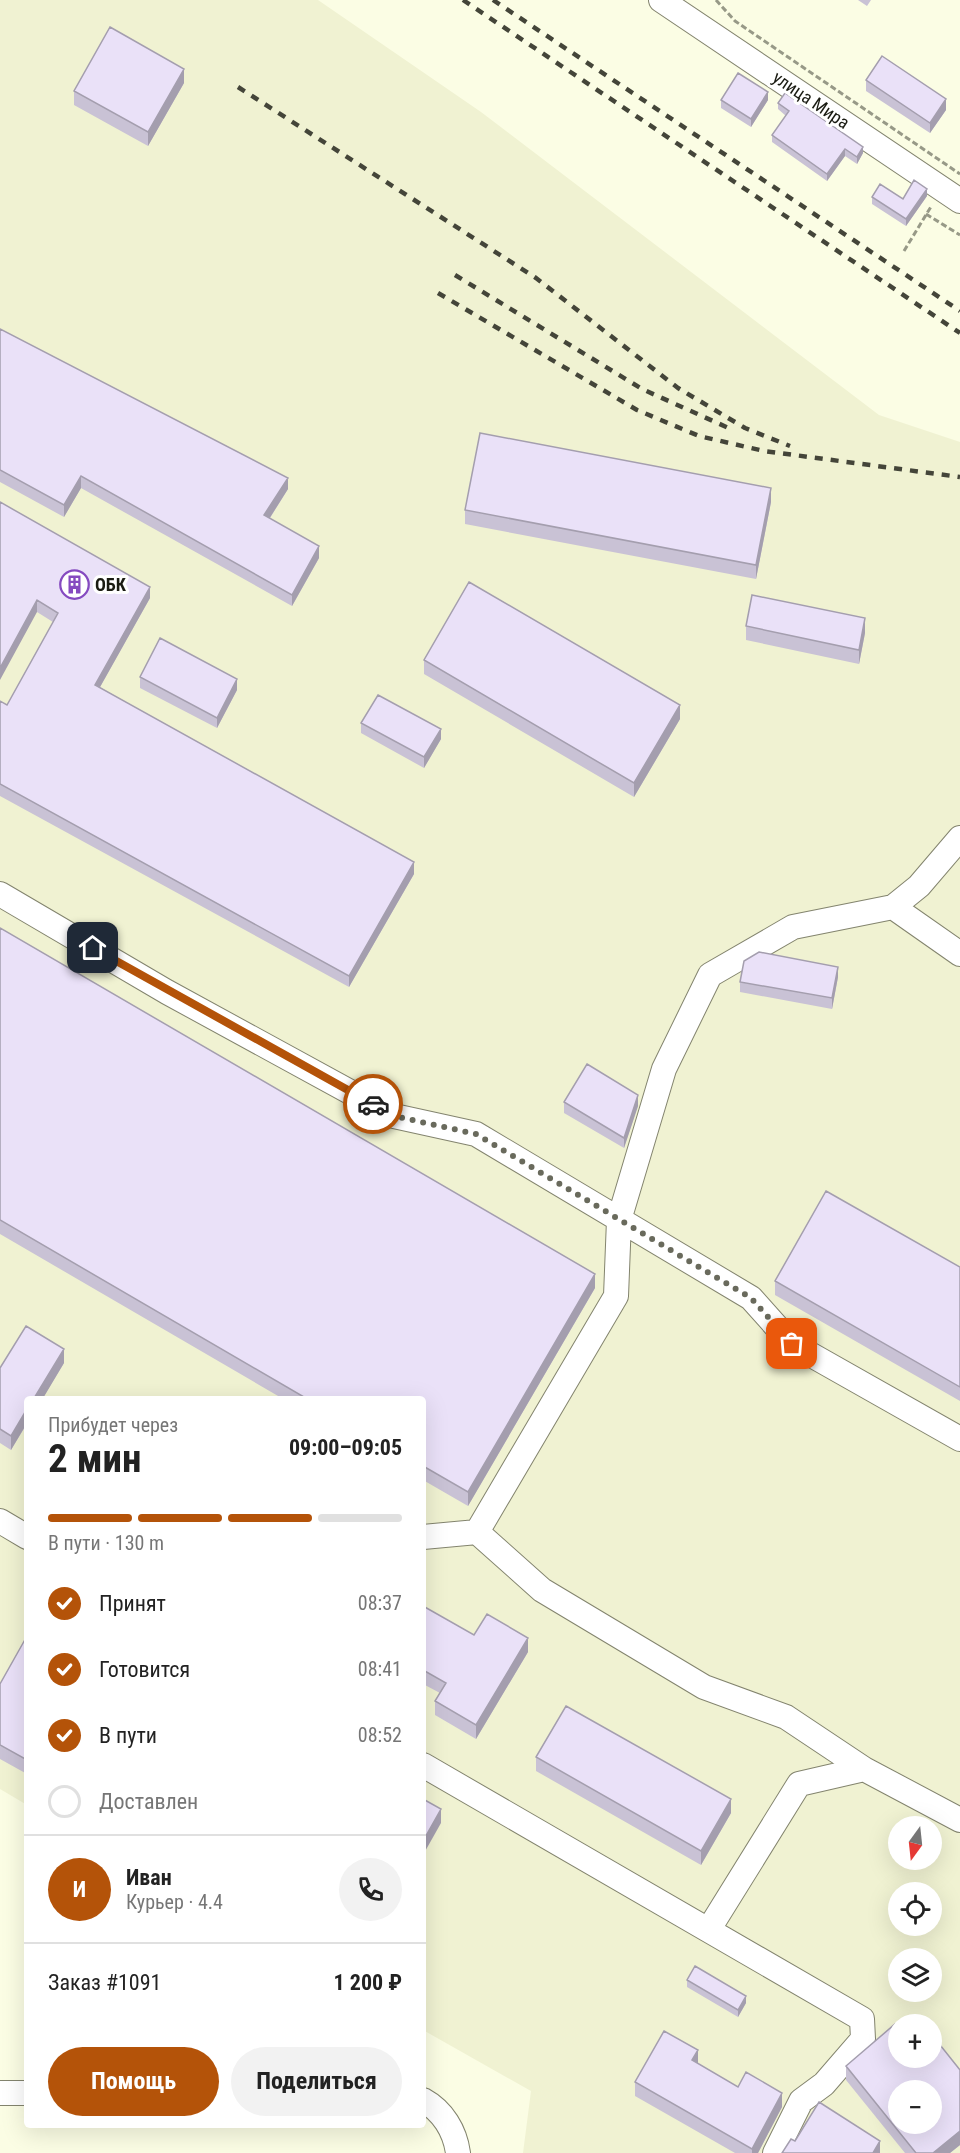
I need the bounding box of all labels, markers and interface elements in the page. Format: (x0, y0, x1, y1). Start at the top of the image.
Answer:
street label: улица Мира (769, 66, 854, 133)
building icon: ОБК (58, 569, 90, 601)
place label: ОБК (95, 574, 127, 595)
pin (67, 922, 118, 973)
icon: home (76, 931, 109, 964)
courier (343, 1074, 403, 1134)
icon: car (357, 1088, 390, 1121)
pin (766, 1318, 817, 1369)
icon: bag (775, 1327, 808, 1360)
text: Прибудет через (48, 1413, 178, 1437)
text: 09:00–09:05 (289, 1435, 402, 1460)
text: 2 мин (48, 1436, 142, 1482)
text: В пути · 130 m (48, 1531, 164, 1555)
icon: check (48, 1587, 81, 1620)
text: Принят (99, 1591, 166, 1616)
text: 08:37 (358, 1591, 402, 1615)
icon: check (48, 1653, 81, 1686)
text: Готовится (99, 1657, 190, 1682)
text: 08:41 (358, 1657, 402, 1681)
icon: check (48, 1719, 81, 1752)
text: В пути (99, 1723, 157, 1748)
text: 08:52 (358, 1723, 402, 1747)
text: Доставлен (99, 1789, 198, 1814)
north arrow (888, 1816, 942, 1870)
map controls (888, 1816, 942, 2134)
button: phone (339, 1858, 402, 1921)
text: Иван (126, 1865, 172, 1890)
text: И (73, 1877, 86, 1902)
button: locate (888, 1882, 942, 1936)
text: Курьер · 4.4 (126, 1890, 223, 1914)
button: layers (888, 1948, 942, 2002)
text: Заказ #1091 (48, 1970, 161, 1995)
text: 1 200 ₽ (334, 1970, 402, 1995)
button: + (888, 2014, 942, 2068)
button: Помощь (48, 2047, 219, 2116)
button: Поделиться (231, 2047, 402, 2116)
button: − (888, 2080, 942, 2134)

